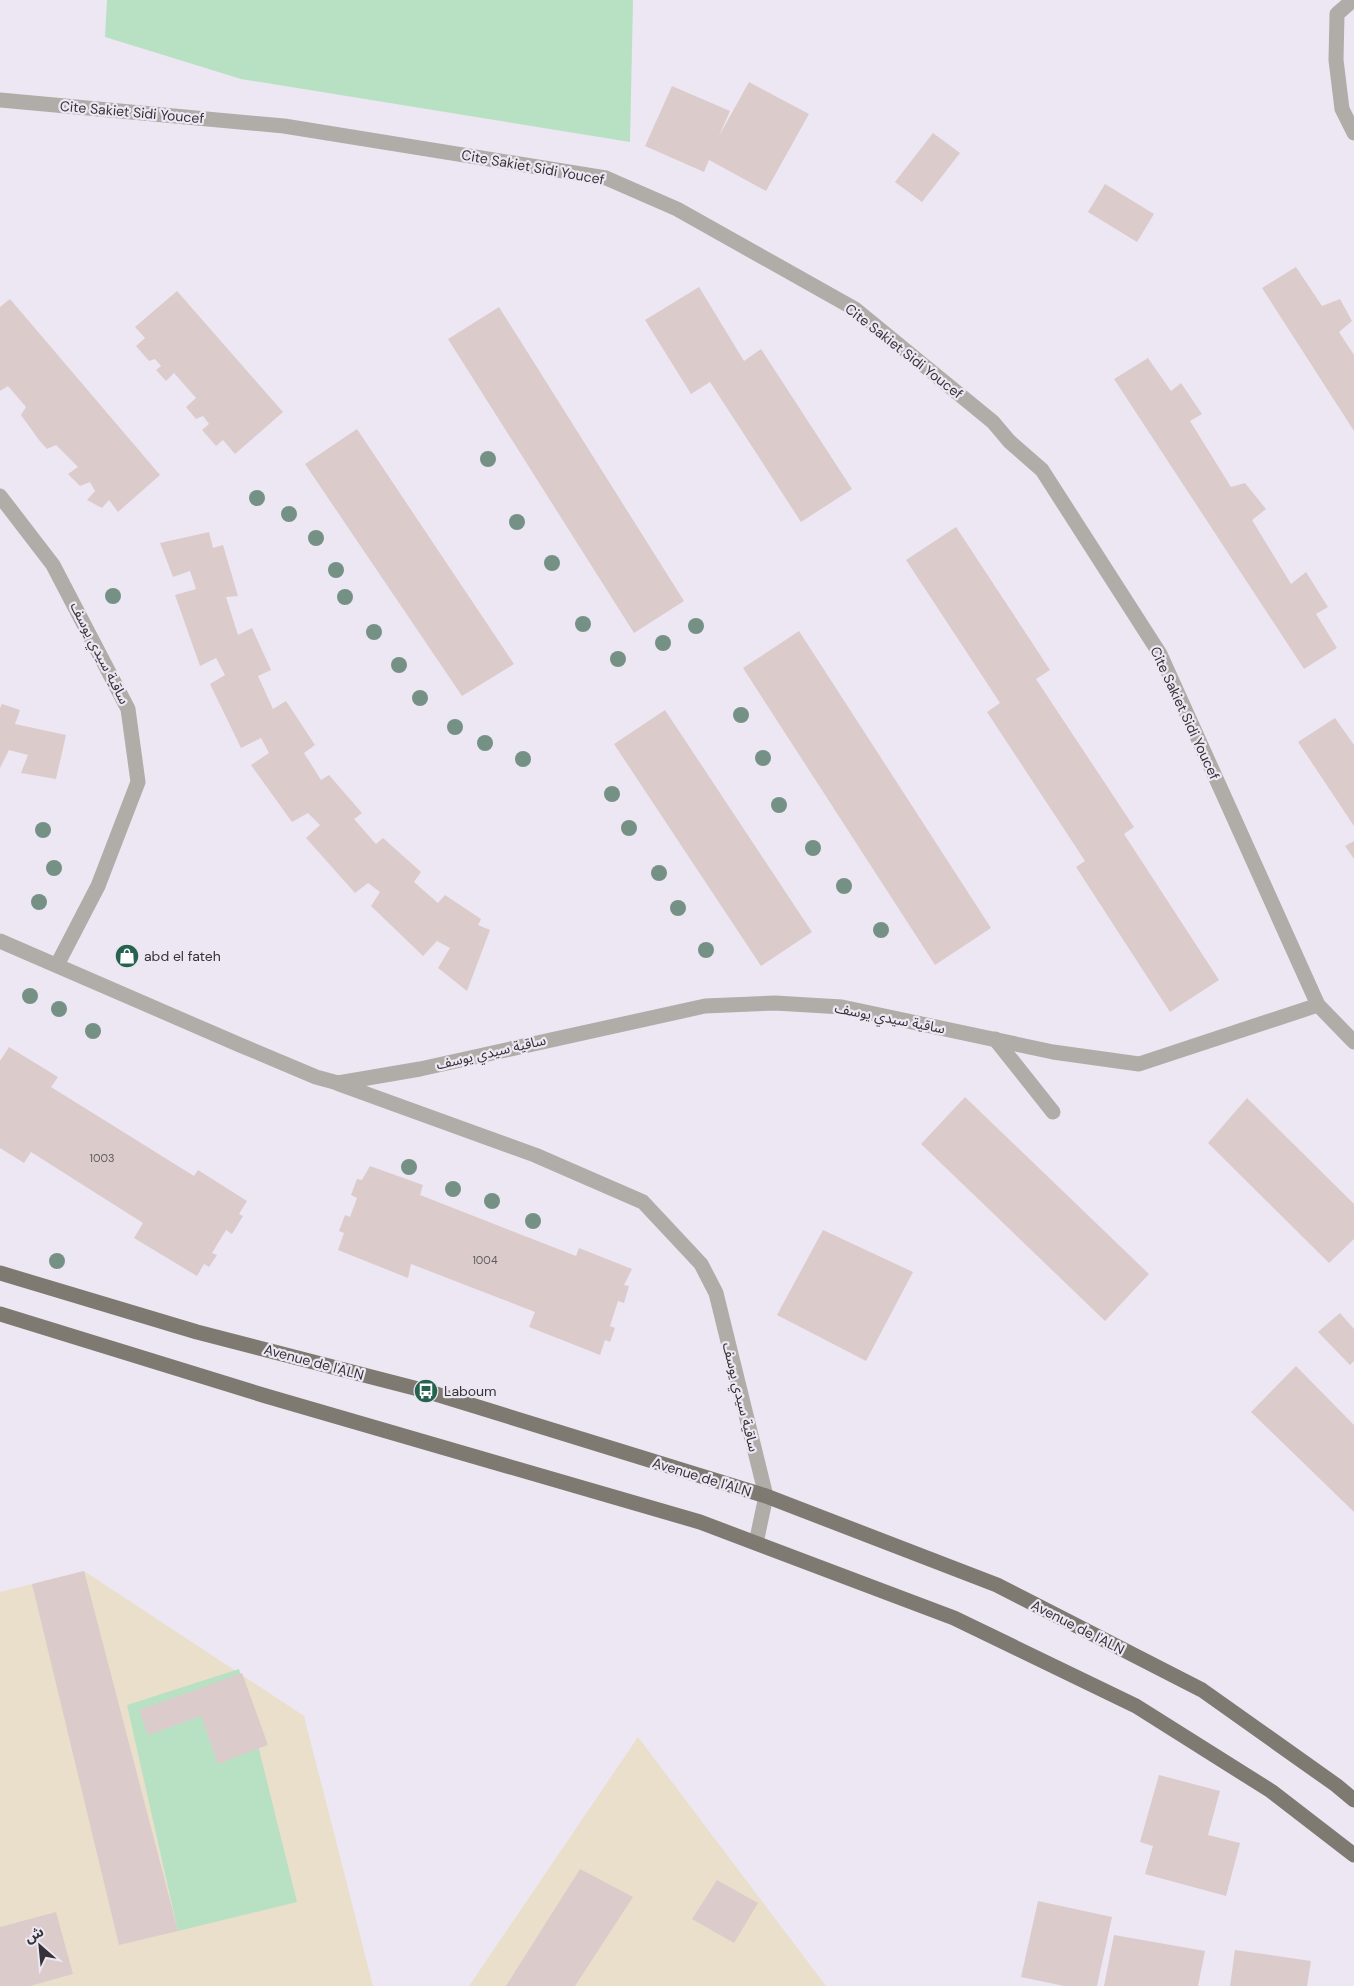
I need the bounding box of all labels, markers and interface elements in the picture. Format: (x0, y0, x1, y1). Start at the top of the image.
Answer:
street label: Cite Sakiet Sidi Youcef (59, 97, 205, 127)
street label: Cite Sakiet Sidi Youcef (460, 146, 606, 188)
street label: Cite Sakiet Sidi Youcef (841, 299, 967, 403)
street label: ساقية سيدي يوسف (65, 599, 133, 708)
street label: Cite Sakiet Sidi Youcef (1146, 644, 1224, 783)
shop icon: abd el fateh (114, 943, 140, 969)
place label: abd el fateh (144, 947, 221, 965)
street label: ساقية سيدي يوسف (833, 998, 947, 1040)
street label: ساقية سيدي يوسف (434, 1031, 548, 1076)
house number: 1003 (90, 1151, 114, 1165)
house number: 1004 (472, 1253, 498, 1267)
street label: Avenue de l'ALN (262, 1340, 366, 1384)
street label: ساقية سيدي يوسف (717, 1340, 763, 1454)
bus stop icon: Laboum (413, 1378, 439, 1404)
place label: Laboum (444, 1382, 497, 1400)
street label: Avenue de l'ALN (650, 1453, 754, 1501)
street label: Avenue de l'ALN (1028, 1596, 1128, 1658)
north arrow (15, 1921, 65, 1971)
text: ش (21, 1922, 47, 1947)

